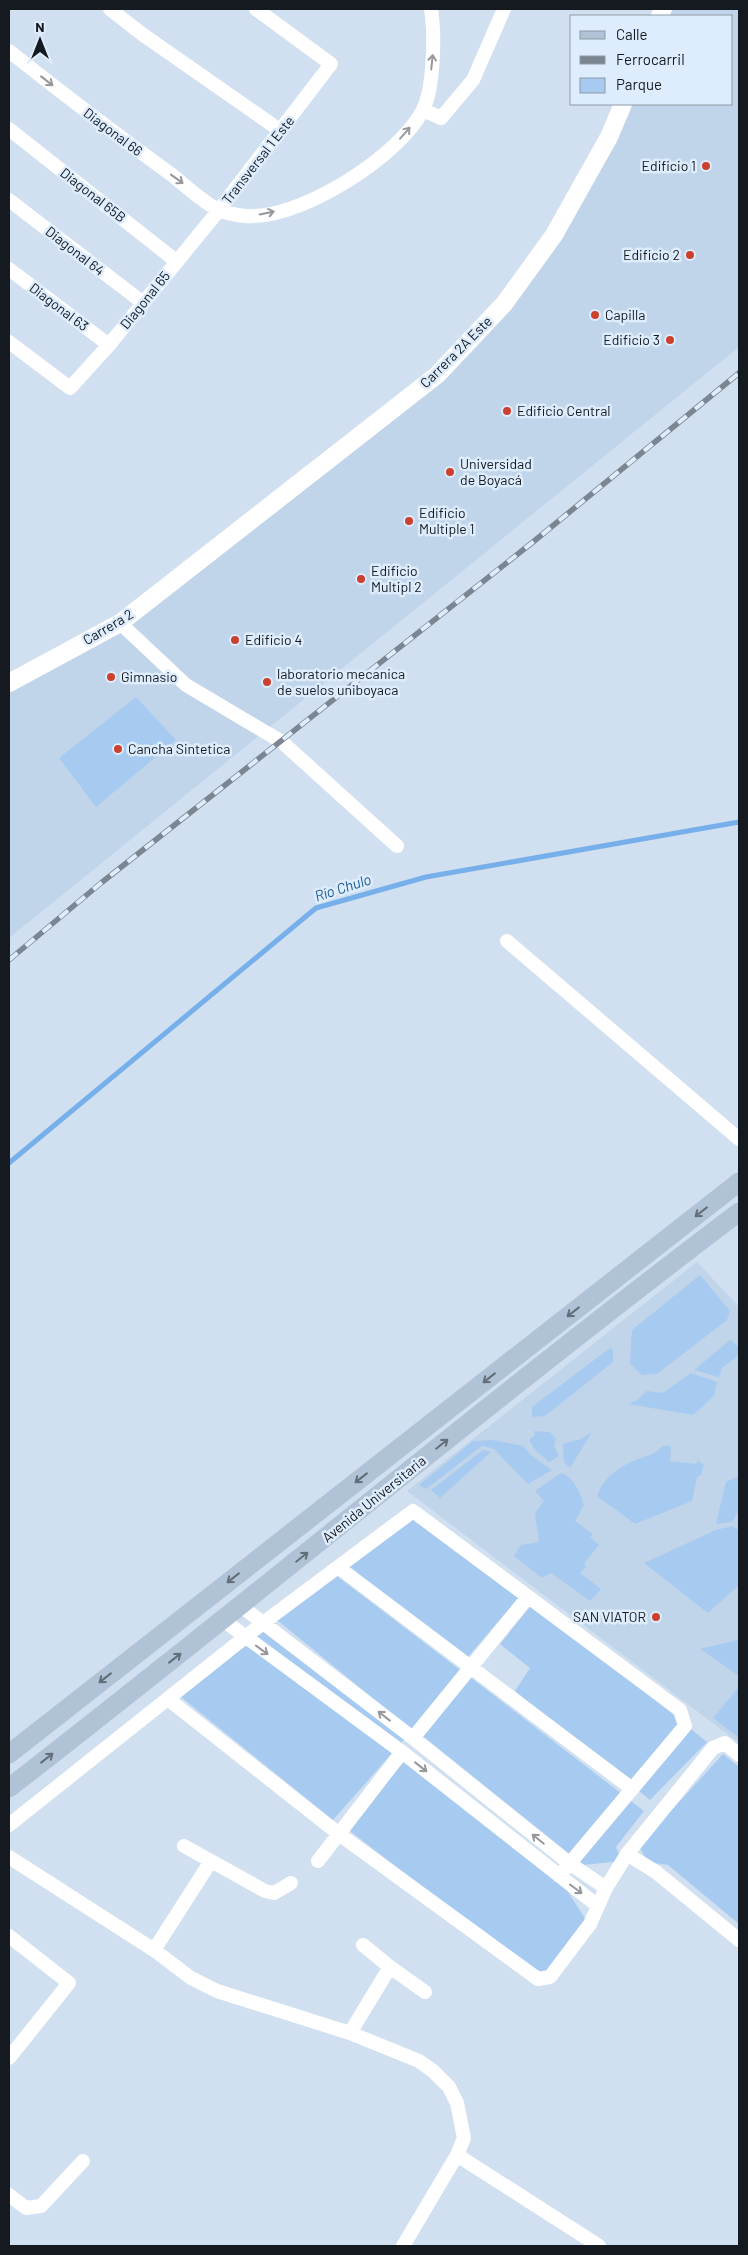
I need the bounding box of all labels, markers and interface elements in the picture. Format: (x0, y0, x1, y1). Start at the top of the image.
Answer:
north arrow (15, 15, 65, 65)
legend (570, 15, 733, 105)
text: N (35, 18, 45, 35)
text: Calle (616, 25, 648, 43)
text: Ferrocarril (616, 50, 685, 68)
one-way arrow (427, 54, 437, 70)
text: Parque (616, 75, 662, 93)
one-way arrow (40, 76, 53, 87)
street label: Diagonal 66 (80, 104, 146, 159)
street label: Transversal 1 Este (218, 112, 297, 207)
one-way arrow (399, 127, 411, 140)
place label: Edificio 1 (642, 157, 696, 174)
marker: Edificio 1 (700, 160, 712, 172)
street label: Diagonal 65B (57, 164, 129, 225)
one-way arrow (170, 174, 184, 184)
one-way arrow (259, 208, 275, 218)
street label: Diagonal 64 (42, 222, 108, 279)
place label: Edificio 2 (623, 246, 680, 263)
marker: Edificio 2 (684, 249, 696, 261)
street label: Diagonal 65 (116, 267, 173, 332)
street label: Diagonal 63 (26, 279, 92, 334)
place label: Capilla (605, 306, 645, 323)
marker: Capilla (589, 309, 601, 321)
street label: Carrera 2A Este (416, 312, 495, 391)
place label: Edificio 3 (603, 331, 660, 348)
marker: Edificio 3 (664, 334, 676, 346)
place label: Edificio Central (517, 402, 611, 419)
marker: Edificio Central (501, 405, 513, 417)
place label: Universidad de Boyacá (460, 455, 532, 488)
marker: Universidad de Boyacá (444, 466, 456, 478)
place label: Edificio Multiple 1 (419, 504, 475, 537)
marker: Edificio Multiple 1 (403, 515, 415, 527)
place label: Edificio Multipl 2 (371, 562, 422, 595)
marker: Edificio Multipl 2 (355, 573, 367, 585)
street label: Carrera 2 (80, 605, 136, 648)
place label: Edificio 4 (245, 631, 302, 648)
marker: Edificio 4 (229, 634, 241, 646)
place label: laboratorio mecanica de suelos uniboyaca (277, 665, 405, 698)
place label: Gimnasio (121, 668, 177, 685)
marker: Gimnasio (105, 671, 117, 683)
marker: laboratorio mecanica de suelos uniboyaca (261, 676, 273, 688)
place label: Cancha Sintetica (128, 740, 230, 757)
marker: Cancha Sintetica (112, 743, 124, 755)
water label: Río Chulo (312, 869, 373, 905)
one-way arrow (695, 1207, 708, 1218)
one-way arrow (567, 1307, 580, 1318)
one-way arrow (482, 1373, 496, 1383)
one-way arrow (436, 1438, 449, 1449)
street label: Avenida Universitaria (319, 1452, 429, 1546)
one-way arrow (354, 1473, 368, 1483)
one-way arrow (295, 1551, 308, 1562)
one-way arrow (227, 1573, 240, 1584)
place label: SAN VIATOR (573, 1608, 646, 1625)
marker: SAN VIATOR (650, 1611, 662, 1623)
one-way arrow (255, 1644, 268, 1655)
one-way arrow (168, 1653, 181, 1664)
one-way arrow (99, 1673, 112, 1684)
one-way arrow (377, 1711, 390, 1722)
one-way arrow (40, 1753, 53, 1764)
one-way arrow (414, 1761, 427, 1772)
one-way arrow (532, 1833, 545, 1844)
one-way arrow (569, 1884, 583, 1894)

